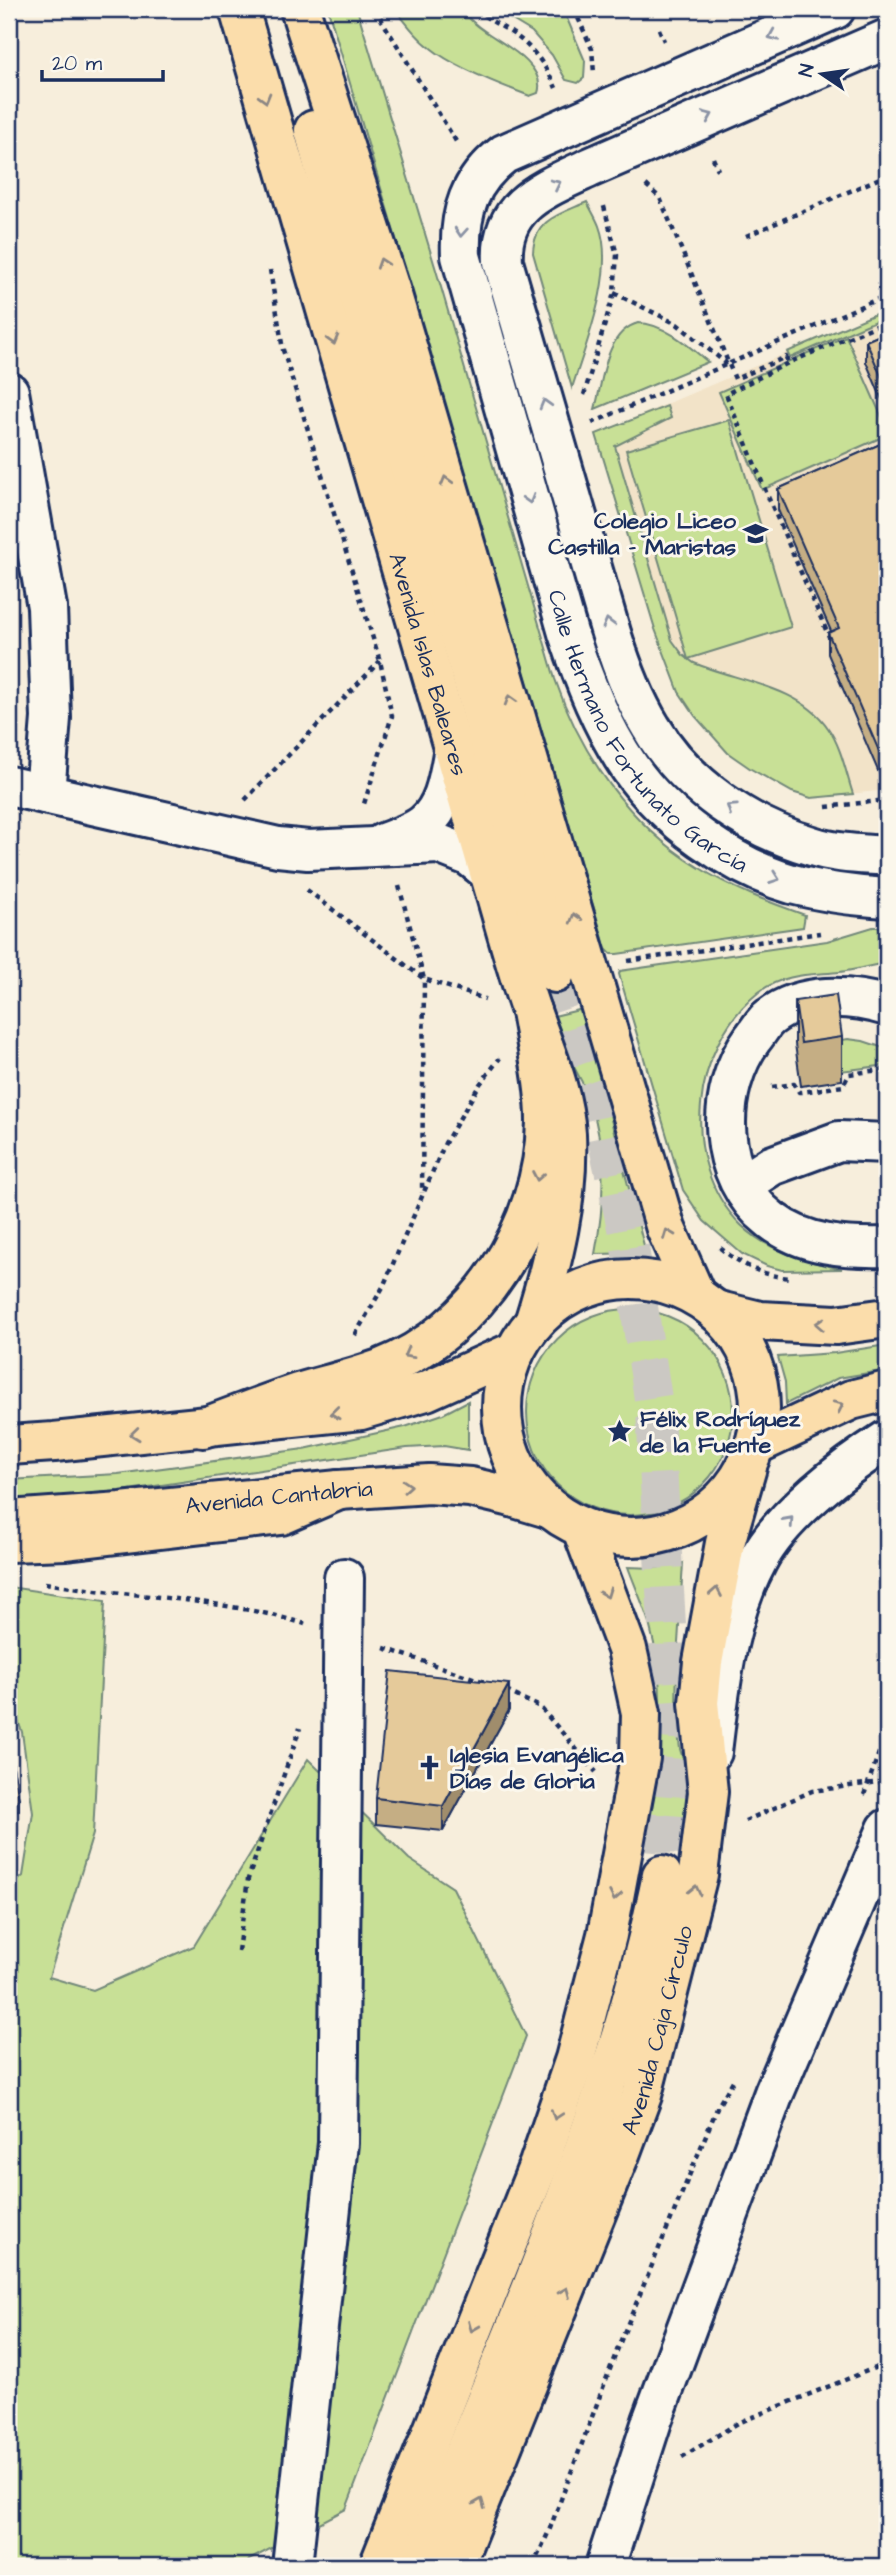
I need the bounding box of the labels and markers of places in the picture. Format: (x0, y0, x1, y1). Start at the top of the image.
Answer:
place label: Colegio Liceo Castilla - Maristas (548, 505, 736, 563)
school or university icon: Colegio Liceo Castilla - Maristas (742, 519, 770, 547)
place label: Félix Rodríguez de la Fuente (639, 1403, 801, 1461)
place icon: Félix Rodríguez de la Fuente (606, 1417, 634, 1445)
place label: Iglesia Evangélica Días de Gloria (450, 1739, 624, 1797)
church icon: Iglesia Evangélica Días de Gloria (416, 1753, 444, 1781)

